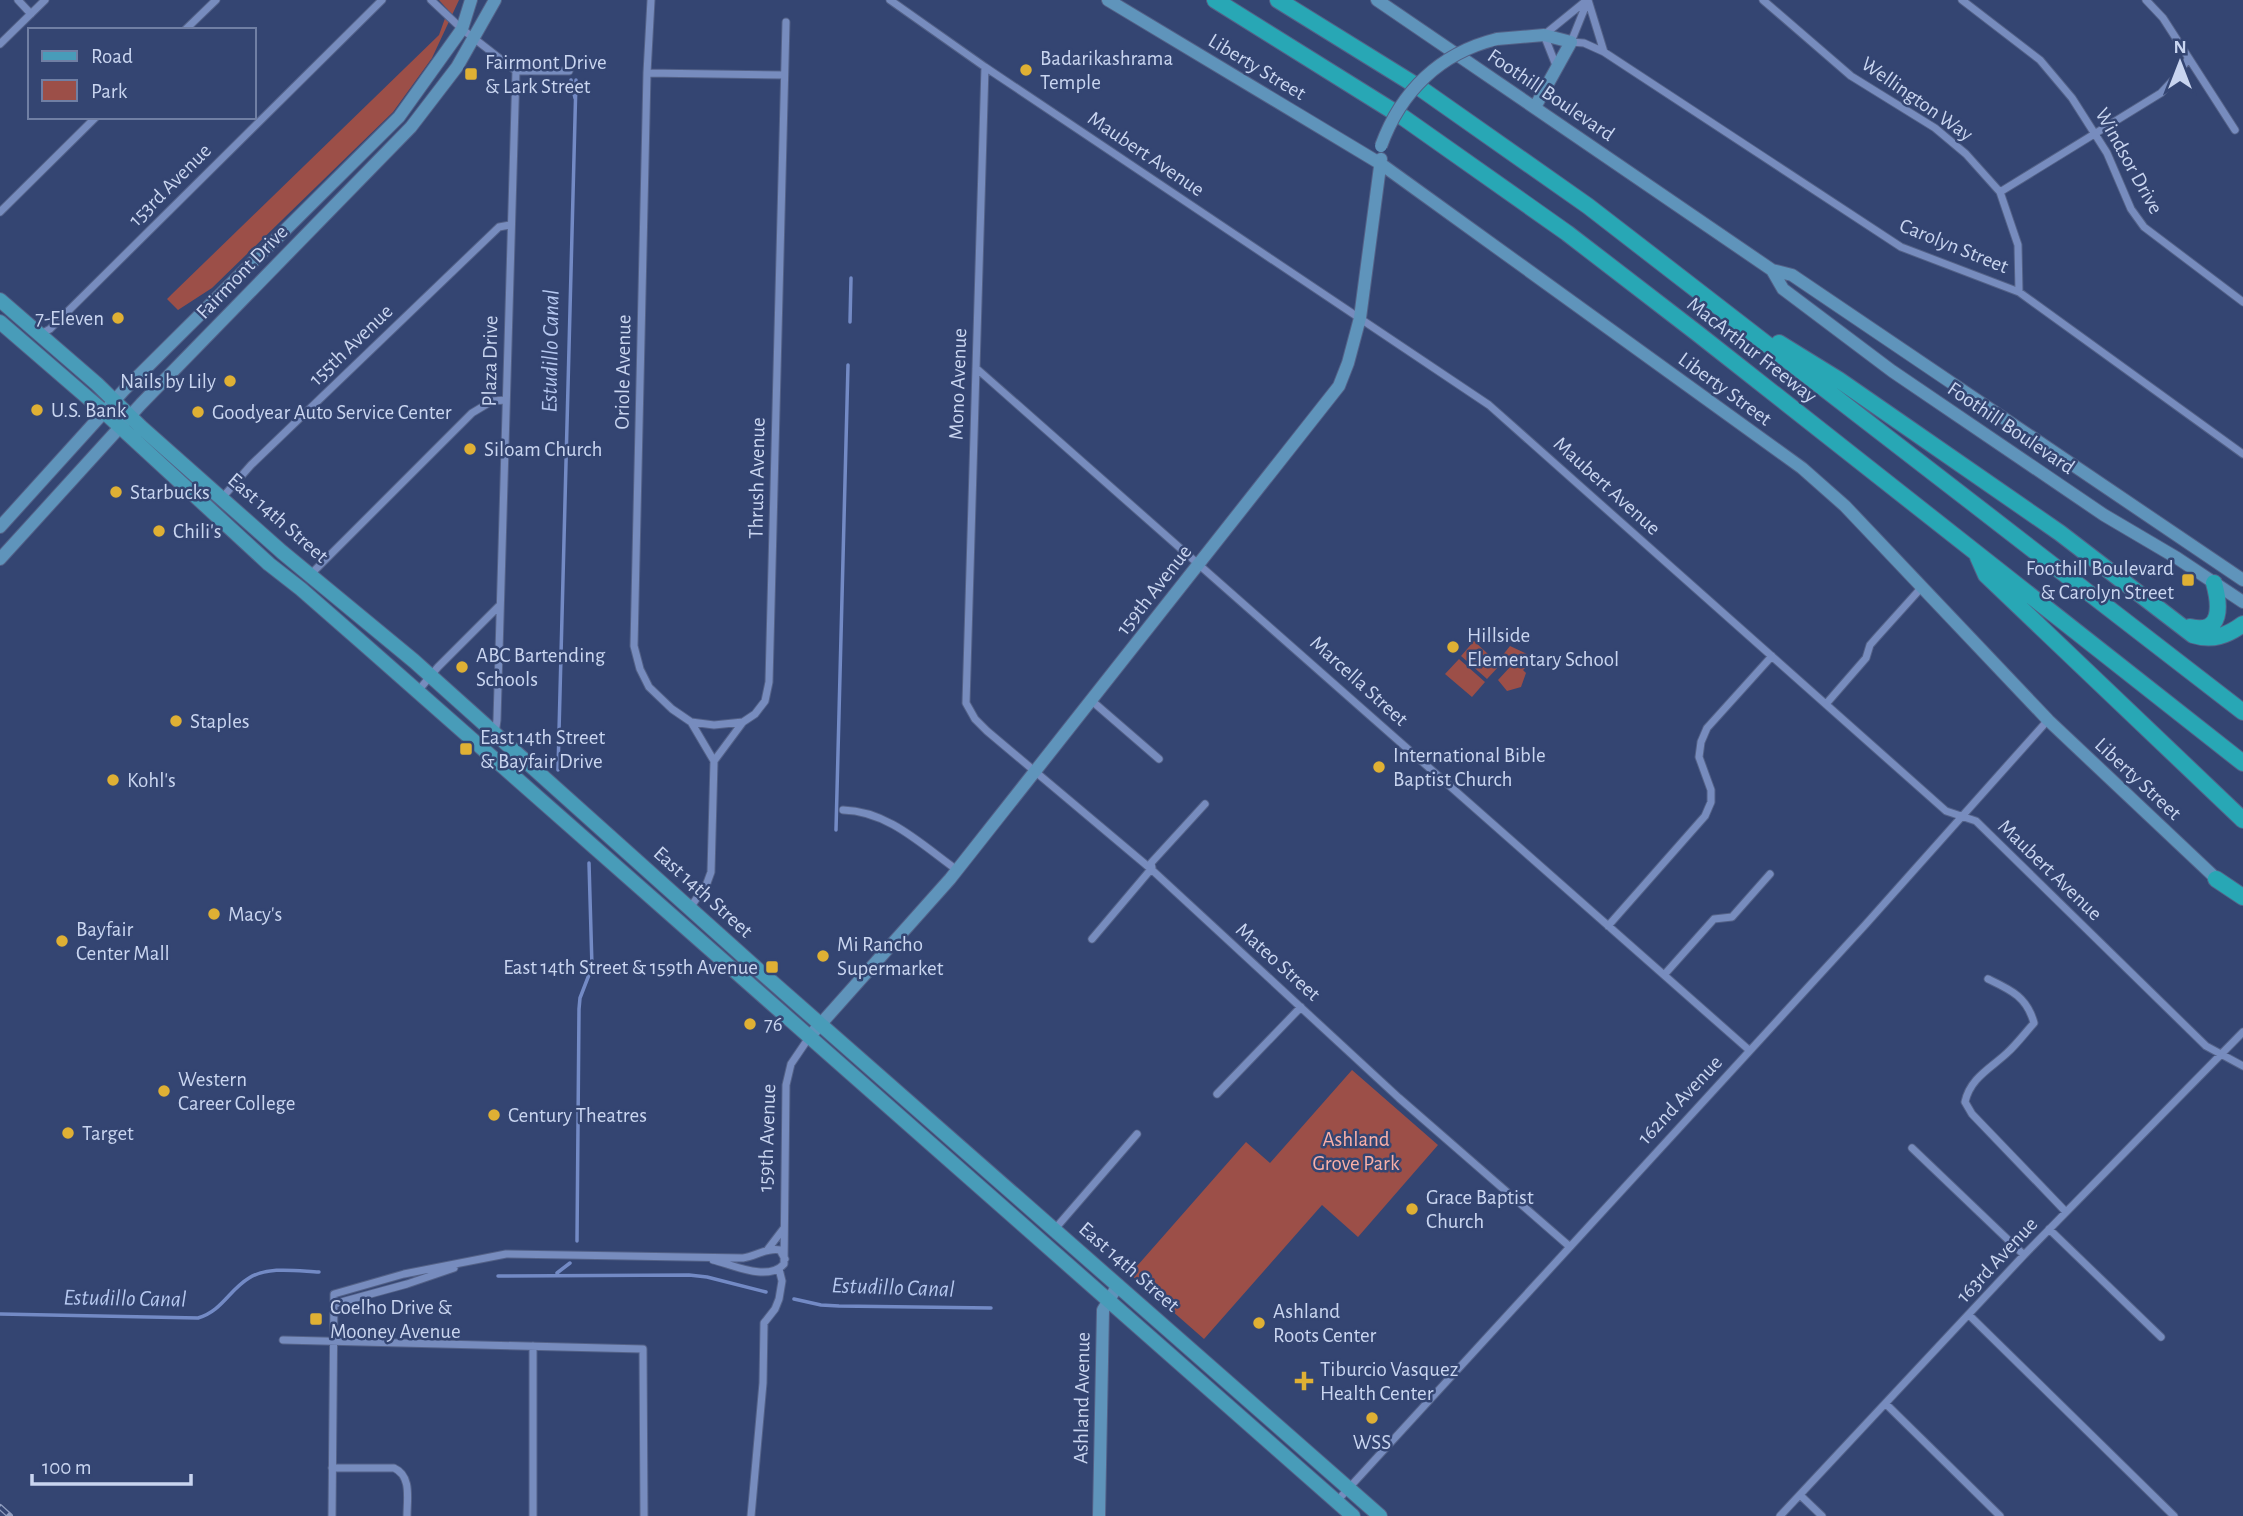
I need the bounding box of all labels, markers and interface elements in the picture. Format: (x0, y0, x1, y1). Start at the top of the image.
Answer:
legend (28, 28, 256, 119)
north arrow (2145, 28, 2215, 98)
street label: Liberty Street (1205, 30, 1310, 104)
text: N (2173, 38, 2187, 57)
street label: Foothill Boulevard (1484, 45, 1618, 145)
text: Road (91, 46, 133, 67)
place label: Badarikashrama Temple (1040, 48, 1173, 93)
place label: Fairmont Drive & Lark Street (485, 52, 607, 97)
street label: Wellington Way (1857, 53, 1977, 145)
marker: Badarikashrama Temple (1018, 62, 1034, 78)
marker: Fairmont Drive & Lark Street (463, 66, 479, 82)
text: Park (91, 81, 128, 102)
street label: Windsor Drive (2091, 105, 2167, 217)
street label: Maubert Avenue (1084, 107, 1208, 201)
street label: 153rd Avenue (125, 140, 215, 230)
street label: Carolyn Street (1897, 215, 2012, 277)
street label: Fairmont Drive (192, 221, 292, 323)
water label: Estudillo Canal (538, 289, 564, 413)
street label: MacArthur Freeway (1683, 293, 1821, 407)
street label: 155th Avenue (305, 300, 397, 390)
place label: 7-Eleven (35, 308, 104, 329)
marker: 7-Eleven (110, 310, 126, 326)
street label: Oriole Avenue (611, 314, 635, 430)
street label: Plaza Drive (479, 315, 501, 407)
street label: Mono Avenue (946, 328, 970, 440)
street label: Liberty Street (1674, 348, 1776, 430)
place label: Nails by Lily (120, 371, 216, 392)
marker: Nails by Lily (222, 373, 238, 389)
street label: Foothill Boulevard (1944, 378, 2078, 478)
place label: U.S. Bank (51, 400, 127, 421)
marker: U.S. Bank (29, 402, 45, 418)
place label: Goodyear Auto Service Center (212, 402, 452, 423)
marker: Goodyear Auto Service Center (190, 404, 206, 420)
street label: Thrush Avenue (745, 417, 769, 539)
street label: Maubert Avenue (1550, 433, 1664, 539)
place label: Siloam Church (484, 439, 602, 460)
marker: Siloam Church (462, 441, 478, 457)
street label: East 14th Street (224, 469, 332, 567)
place label: Starbucks (130, 482, 210, 503)
marker: Starbucks (108, 484, 124, 500)
place label: Chili's (173, 521, 221, 542)
marker: Chili's (151, 523, 167, 539)
street label: 159th Avenue (1112, 541, 1196, 639)
place label: Foothill Boulevard & Carolyn Street (2026, 558, 2174, 603)
marker: Foothill Boulevard & Carolyn Street (2180, 572, 2196, 588)
place label: Hillside Elementary School (1467, 625, 1619, 670)
street label: Marcella Street (1306, 632, 1412, 730)
marker: Hillside Elementary School (1445, 639, 1461, 655)
place label: ABC Bartending Schools (476, 645, 606, 690)
marker: ABC Bartending Schools (454, 659, 470, 675)
place label: Staples (190, 711, 250, 732)
marker: Staples (168, 713, 184, 729)
place label: East 14th Street & Bayfair Drive (480, 727, 605, 772)
street label: Liberty Street (2091, 734, 2185, 824)
marker: East 14th Street & Bayfair Drive (458, 741, 474, 757)
place label: International Bible Baptist Church (1393, 745, 1546, 790)
marker: International Bible Baptist Church (1371, 759, 1387, 775)
place label: Kohl's (127, 770, 176, 791)
marker: Kohl's (105, 772, 121, 788)
street label: Maubert Avenue (1994, 815, 2106, 925)
street label: East 14th Street (649, 842, 757, 942)
place label: Macy's (228, 904, 282, 925)
marker: Macy's (206, 906, 222, 922)
place label: Bayfair Center Mall (76, 919, 170, 964)
street label: Mateo Street (1232, 919, 1324, 1005)
marker: Bayfair Center Mall (54, 933, 70, 949)
place label: Mi Rancho Supermarket (837, 934, 944, 979)
marker: Mi Rancho Supermarket (815, 948, 831, 964)
place label: East 14th Street & 159th Avenue (503, 957, 758, 978)
marker: East 14th Street & 159th Avenue (764, 959, 780, 975)
place label: 76 (764, 1014, 783, 1035)
marker: 76 (742, 1016, 758, 1032)
street label: 162nd Avenue (1634, 1052, 1726, 1148)
place label: Western Career College (178, 1069, 295, 1114)
marker: Western Career College (156, 1083, 172, 1099)
street label: 159th Avenue (755, 1084, 779, 1192)
place label: Century Theatres (508, 1105, 647, 1126)
marker: Century Theatres (486, 1107, 502, 1123)
place label: Target (82, 1123, 134, 1144)
marker: Target (60, 1125, 76, 1141)
park label: Ashland Grove Park (1313, 1129, 1400, 1174)
place label: Grace Baptist Church (1426, 1187, 1534, 1232)
marker: Grace Baptist Church (1404, 1201, 1420, 1217)
street label: 163rd Avenue (1952, 1213, 2042, 1307)
street label: East 14th Street (1075, 1218, 1183, 1316)
water label: Estudillo Canal (831, 1274, 955, 1302)
water label: Estudillo Canal (63, 1286, 187, 1312)
place label: Coelho Drive & Mooney Avenue (330, 1297, 461, 1342)
place label: Ashland Roots Center (1273, 1301, 1377, 1346)
marker: Coelho Drive & Mooney Avenue (308, 1311, 324, 1327)
marker: Ashland Roots Center (1251, 1315, 1267, 1331)
street label: Ashland Avenue (1070, 1332, 1094, 1464)
place label: Tiburcio Vasquez Health Center (1320, 1359, 1458, 1404)
marker: Tiburcio Vasquez Health Center (1294, 1371, 1314, 1391)
marker: WSS (1364, 1410, 1380, 1426)
place label: WSS (1353, 1432, 1391, 1453)
scale bar (32, 1442, 191, 1486)
text: 100 m (42, 1457, 92, 1478)

